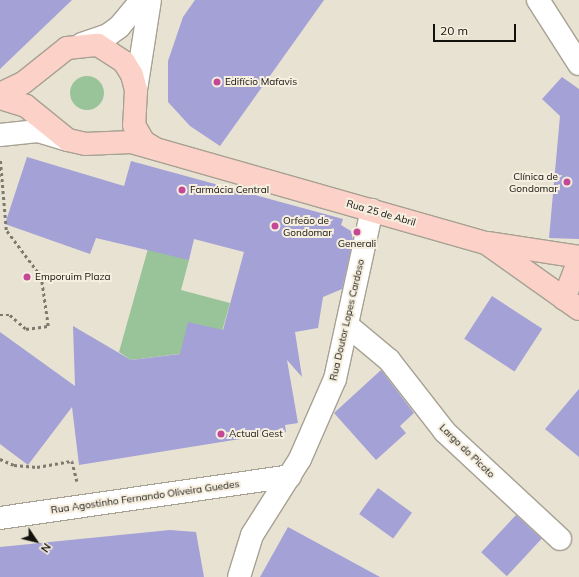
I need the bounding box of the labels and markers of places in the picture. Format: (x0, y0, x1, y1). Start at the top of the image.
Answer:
place label: Edifício Mafavis (225, 76, 297, 88)
marker: Edifício Mafavis (212, 77, 222, 87)
place label: Clínica de Gondomar (509, 170, 558, 194)
marker: Clínica de Gondomar (561, 176, 573, 188)
place label: Farmácia Central (190, 184, 269, 196)
marker: Farmácia Central (177, 185, 187, 195)
place label: Orfeão de Gondomar (283, 214, 332, 238)
marker: Orfeão de Gondomar (270, 221, 280, 231)
marker: Generali (352, 227, 362, 237)
place label: Generali (338, 238, 376, 250)
place label: Emporuim Plaza (35, 271, 111, 283)
marker: Emporuim Plaza (22, 272, 32, 282)
place label: Actual Gest (229, 428, 283, 440)
marker: Actual Gest (216, 429, 226, 439)

